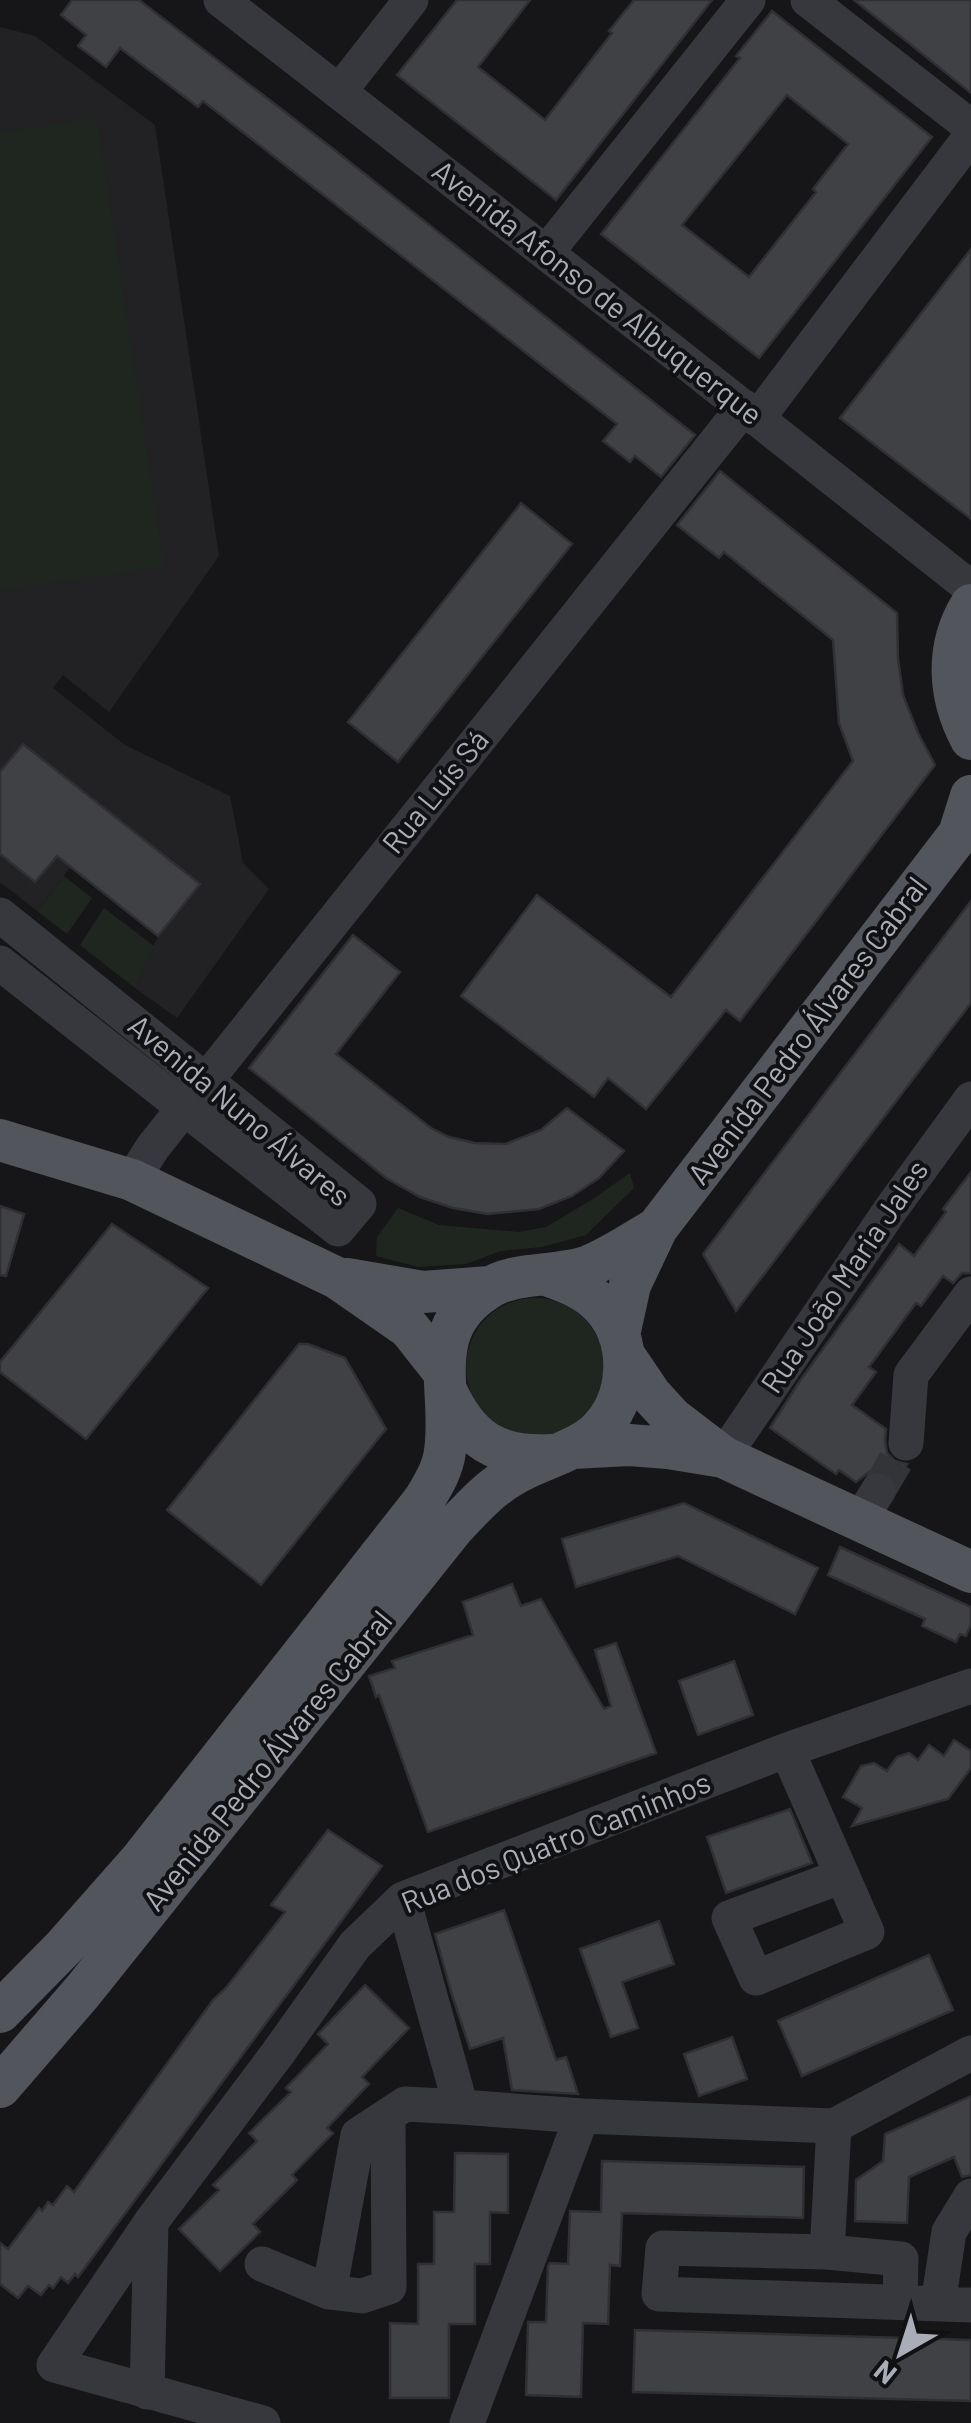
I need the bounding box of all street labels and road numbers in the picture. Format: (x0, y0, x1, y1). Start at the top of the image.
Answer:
street label: Avenida Afonso de Albuquerque (426, 151, 770, 431)
street label: Rua Luís Sá (374, 722, 495, 860)
street label: Avenida Pedro Álvares Cabral (679, 869, 934, 1191)
street label: Avenida Nuno Álvares (122, 1006, 359, 1213)
street label: Rua João Maria Jales (752, 1153, 935, 1399)
street label: Avenida Pedro Álvares Cabral (134, 1603, 399, 1917)
street label: Rua dos Quatro Caminhos (395, 1763, 715, 1920)

